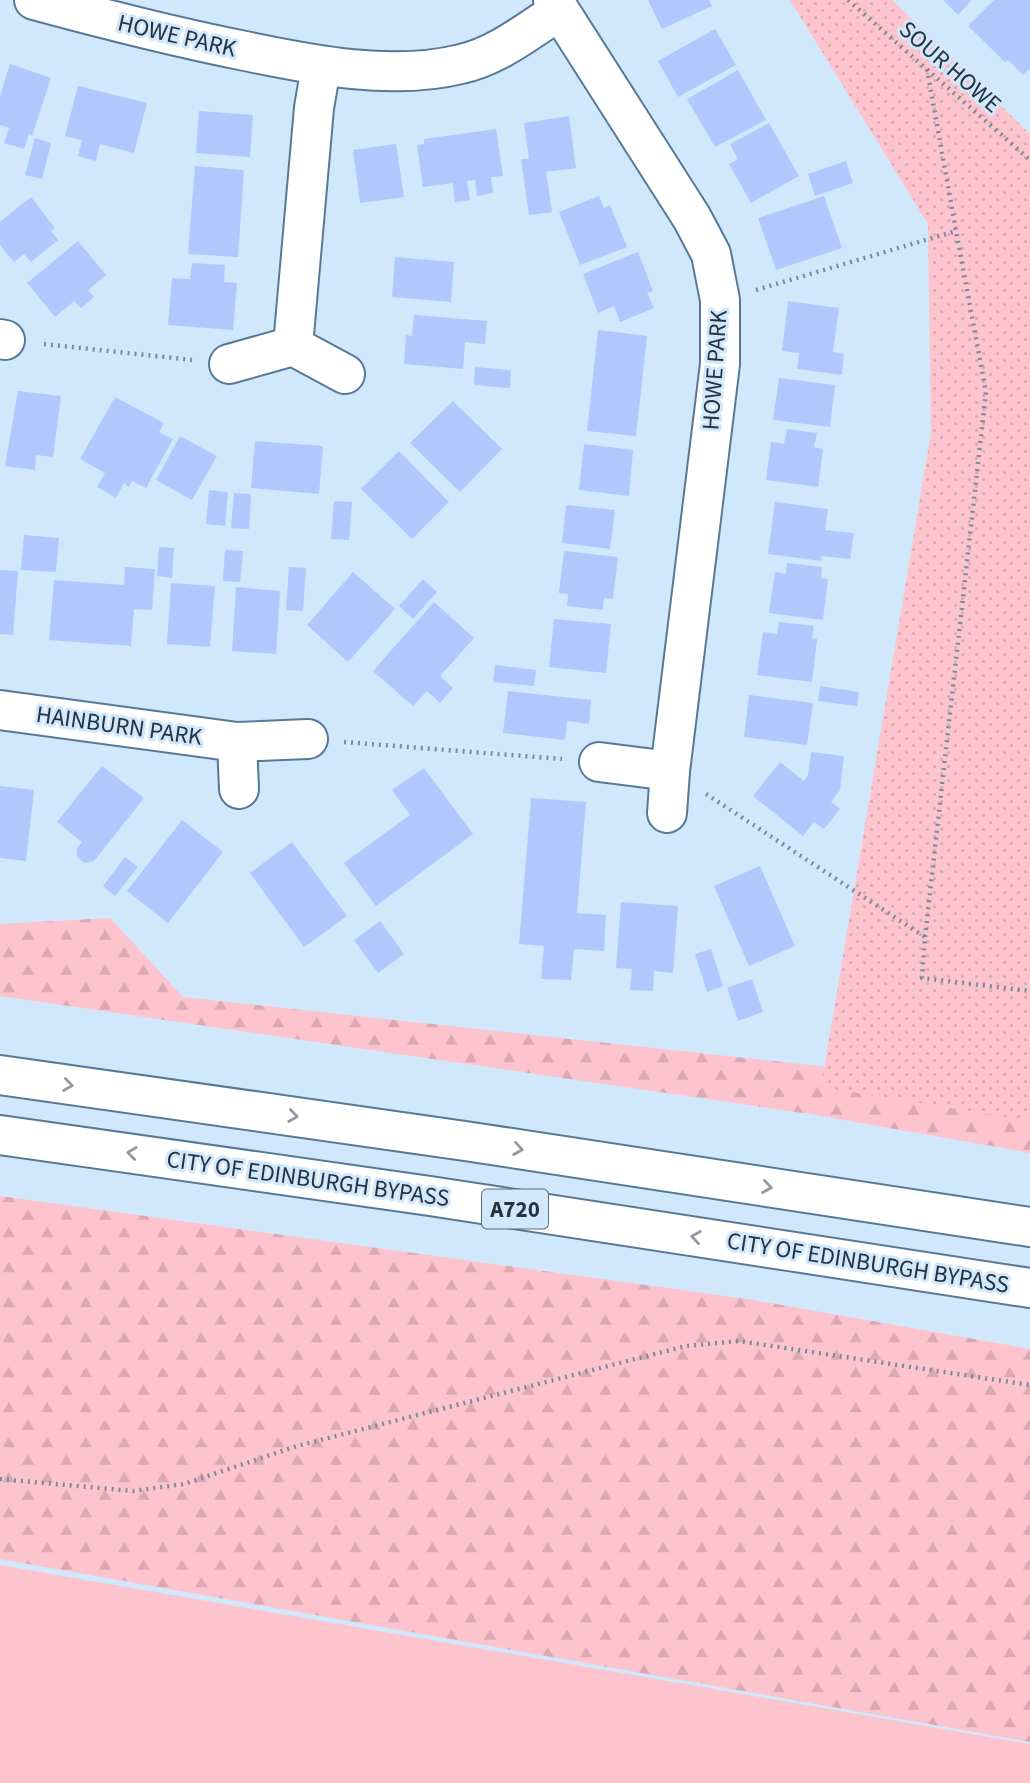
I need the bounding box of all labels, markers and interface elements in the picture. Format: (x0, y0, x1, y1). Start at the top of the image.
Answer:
street label: HOWE PARK (114, 5, 240, 67)
street label: SOUR HOWE (891, 13, 1009, 121)
street label: HOWE PARK (693, 308, 737, 431)
street label: HAINBURN PARK (34, 697, 204, 755)
one-way arrow (62, 1077, 73, 1092)
one-way arrow (287, 1109, 299, 1124)
one-way arrow (512, 1141, 524, 1156)
street label: CITY OF EDINBURGH BYPASS (164, 1142, 452, 1216)
one-way arrow (126, 1146, 138, 1161)
one-way arrow (761, 1179, 773, 1194)
road number: A720 (482, 1190, 548, 1228)
street label: CITY OF EDINBURGH BYPASS (724, 1223, 1012, 1303)
one-way arrow (690, 1229, 702, 1244)

